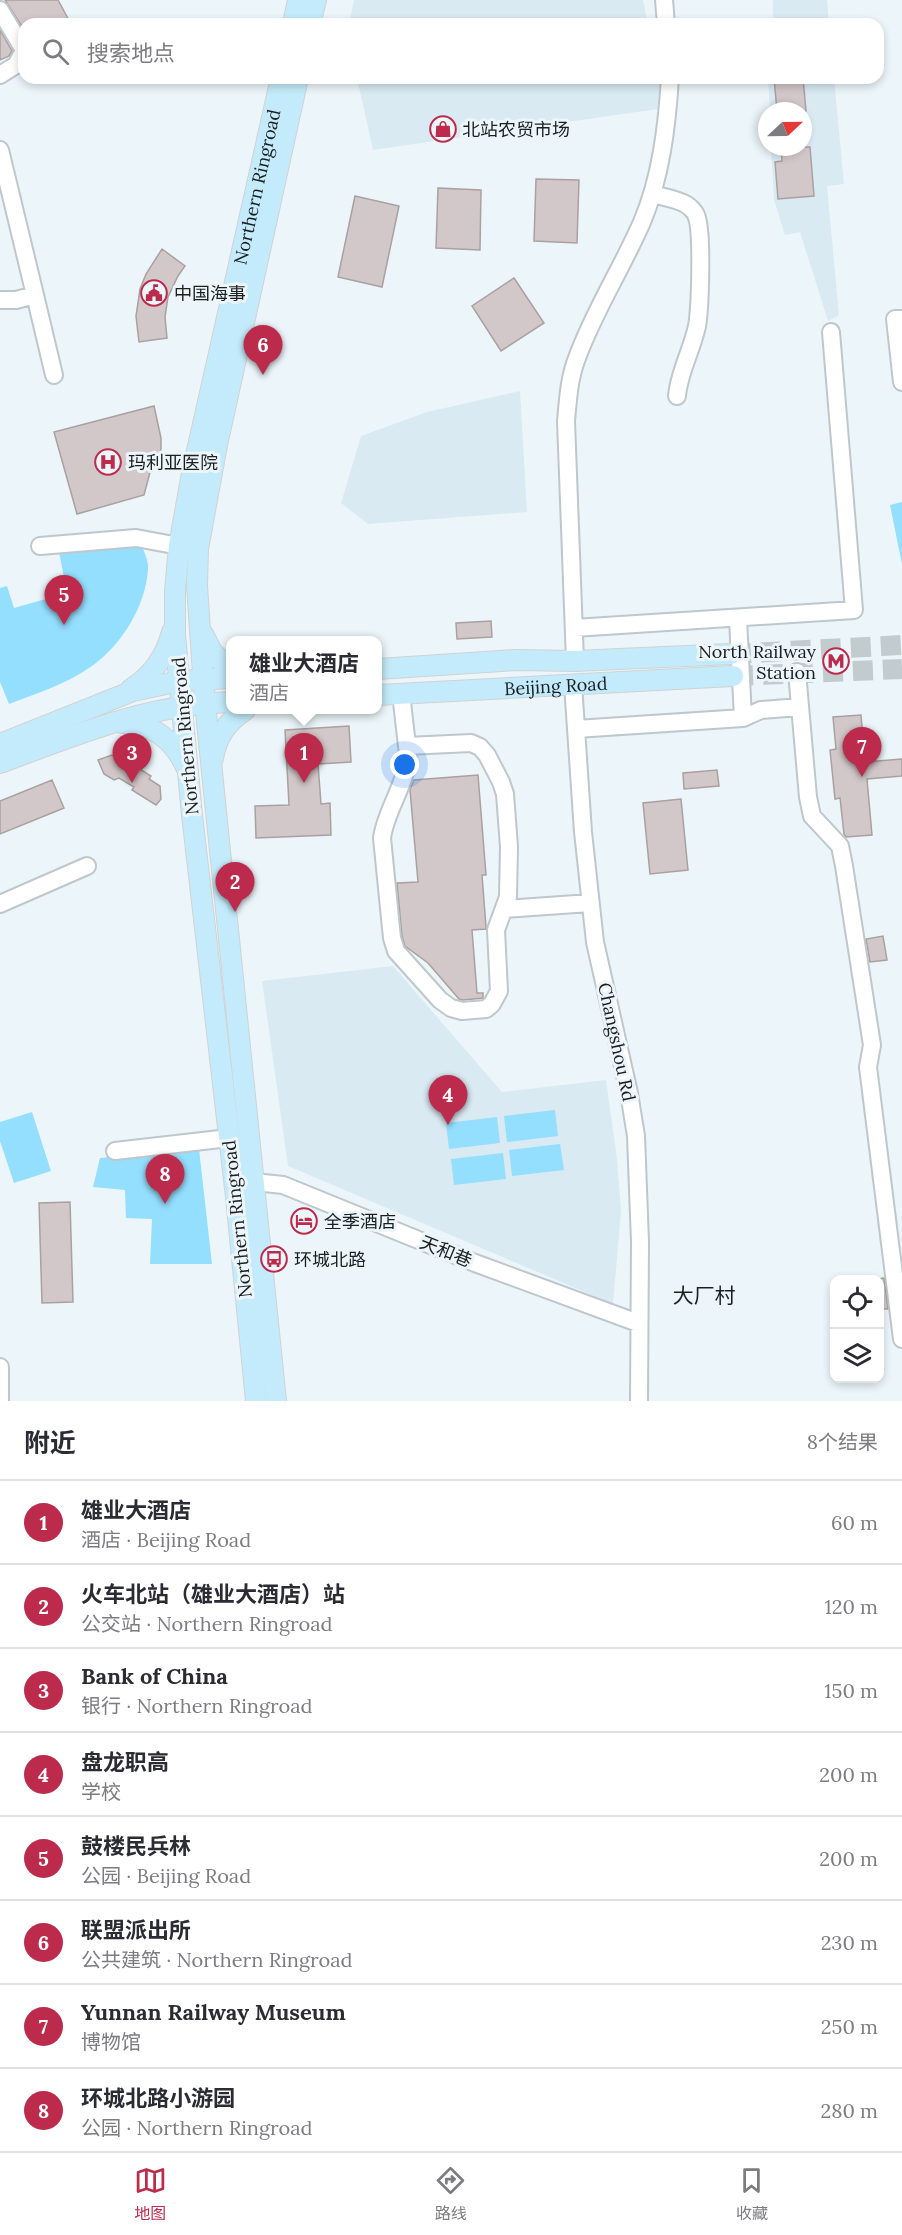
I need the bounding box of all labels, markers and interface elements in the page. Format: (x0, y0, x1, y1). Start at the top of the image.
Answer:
search box (18, 18, 884, 84)
icon: search (39, 35, 72, 68)
text: 搜索地点 (87, 39, 175, 67)
north arrow (758, 102, 812, 156)
street label: Northern Ringroad (228, 107, 285, 267)
shop icon: 北站农贸市场 (428, 114, 458, 144)
place label: 北站农贸市场 (462, 118, 570, 141)
public building icon: 中国海事 (139, 278, 169, 308)
place label: 中国海事 (174, 282, 246, 305)
pin: 6 (244, 326, 282, 375)
hospital icon: 玛利亚医院 (93, 447, 123, 477)
place label: 玛利亚医院 (128, 451, 218, 474)
pin: 5 (44, 576, 84, 625)
popup (226, 636, 382, 714)
place label: North Railway Station (698, 640, 816, 684)
metro station icon: North Railway Station (821, 646, 851, 676)
text: 雄业大酒店 (249, 649, 359, 677)
street label: Northern Ringroad (167, 656, 203, 816)
street label: Beijing Road (504, 671, 608, 700)
text: 酒店 (249, 680, 289, 705)
pin: 7 (842, 728, 882, 777)
pin: 3 (112, 734, 152, 783)
pin: 1 (284, 734, 324, 783)
your location (390, 750, 419, 779)
pin: 2 (216, 862, 254, 912)
street label: Changshou Rd (593, 981, 641, 1104)
pin: 4 (428, 1076, 468, 1125)
street label: Northern Ringroad (217, 1139, 257, 1299)
pin: 8 (146, 1154, 184, 1204)
hotel icon: 全季酒店 (289, 1206, 319, 1236)
place label: 全季酒店 (324, 1210, 396, 1233)
street label: 天和巷 (417, 1230, 475, 1272)
bus stop icon: 环城北路 (259, 1244, 289, 1274)
place label: 环城北路 (294, 1248, 366, 1271)
map controls (830, 1275, 884, 1383)
button: locate (830, 1275, 884, 1329)
district label: 大厂村 (673, 1282, 736, 1309)
button: layers (830, 1329, 884, 1383)
text: 附近 (24, 1426, 76, 1459)
text: 8个结果 (807, 1429, 878, 1454)
text: 雄业大酒店 (81, 1496, 191, 1524)
text: 1 (39, 1510, 48, 1535)
text: 60 m (831, 1510, 878, 1535)
text: 酒店 · Beijing Road (81, 1527, 251, 1552)
text: 火车北站（雄业大酒店）站 (81, 1580, 345, 1608)
text: 2 (38, 1594, 49, 1619)
text: 120 m (824, 1594, 878, 1619)
text: 公交站 · Northern Ringroad (81, 1611, 333, 1636)
text: Bank of China (81, 1662, 228, 1690)
text: 3 (38, 1678, 49, 1703)
text: 150 m (824, 1678, 878, 1703)
text: 银行 · Northern Ringroad (81, 1693, 313, 1718)
text: 盘龙职高 (81, 1748, 169, 1776)
text: 4 (38, 1762, 49, 1787)
text: 200 m (819, 1762, 878, 1787)
text: 学校 (81, 1779, 121, 1804)
text: 鼓楼民兵林 (81, 1832, 191, 1860)
text: 5 (38, 1846, 49, 1871)
text: 200 m (819, 1846, 878, 1871)
text: 公园 · Beijing Road (81, 1863, 251, 1888)
text: 联盟派出所 (81, 1916, 191, 1944)
text: 6 (38, 1930, 49, 1955)
text: 230 m (821, 1930, 878, 1955)
text: 公共建筑 · Northern Ringroad (81, 1947, 353, 1972)
text: Yunnan Railway Museum (81, 1998, 346, 2026)
text: 7 (39, 2014, 48, 2039)
text: 250 m (821, 2014, 878, 2039)
text: 博物馆 (81, 2029, 141, 2054)
text: 环城北路小游园 (81, 2084, 235, 2112)
text: 8 (38, 2098, 49, 2123)
text: 280 m (820, 2098, 878, 2123)
text: 公园 · Northern Ringroad (81, 2115, 313, 2140)
tab: 地图 (134, 2164, 167, 2224)
tab: 路线 (434, 2164, 467, 2224)
tab: 收藏 (735, 2164, 768, 2224)

